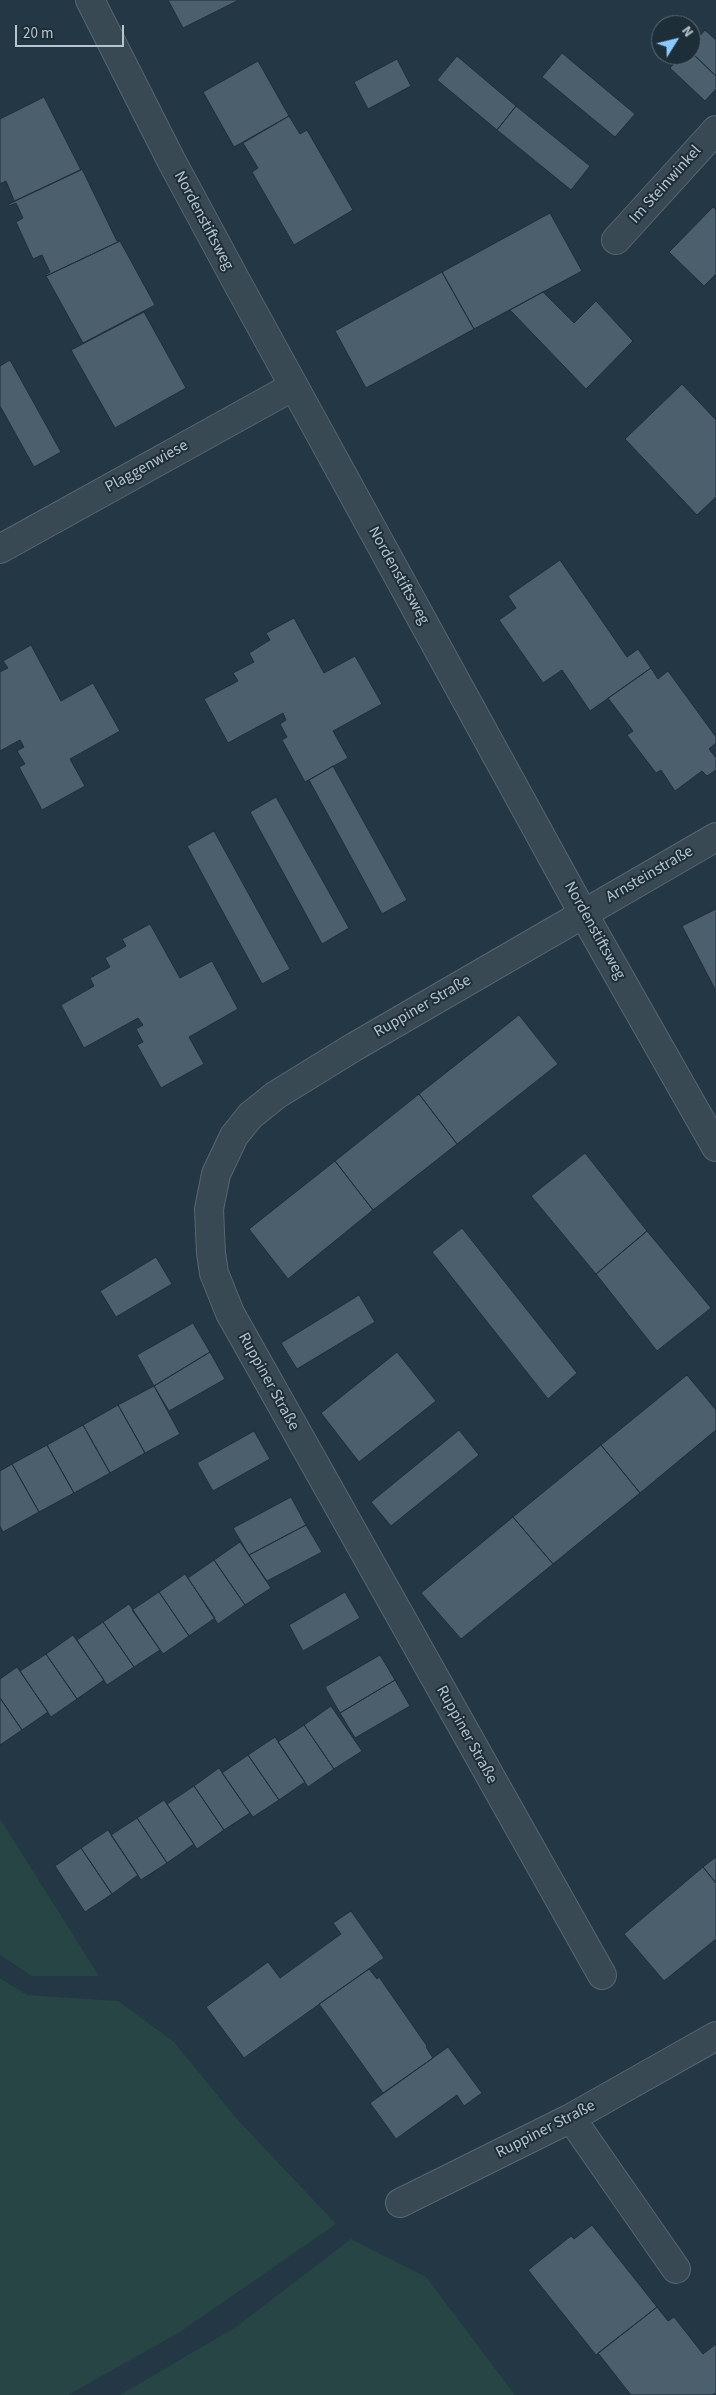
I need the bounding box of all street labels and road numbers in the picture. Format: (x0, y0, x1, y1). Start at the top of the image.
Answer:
street label: Im Steinwinkel (626, 142, 706, 228)
street label: Nordenstiftsweg (169, 168, 237, 274)
street label: Plaggenwiese (102, 436, 192, 498)
street label: Nordenstiftsweg (363, 524, 433, 628)
street label: Arnsteinstraße (603, 842, 697, 908)
street label: Nordenstiftsweg (559, 879, 629, 983)
street label: Ruppiner Straße (371, 971, 475, 1043)
street label: Ruppiner Straße (233, 1330, 303, 1434)
street label: Ruppiner Straße (431, 1683, 501, 1787)
street label: Ruppiner Straße (493, 2097, 599, 2163)

